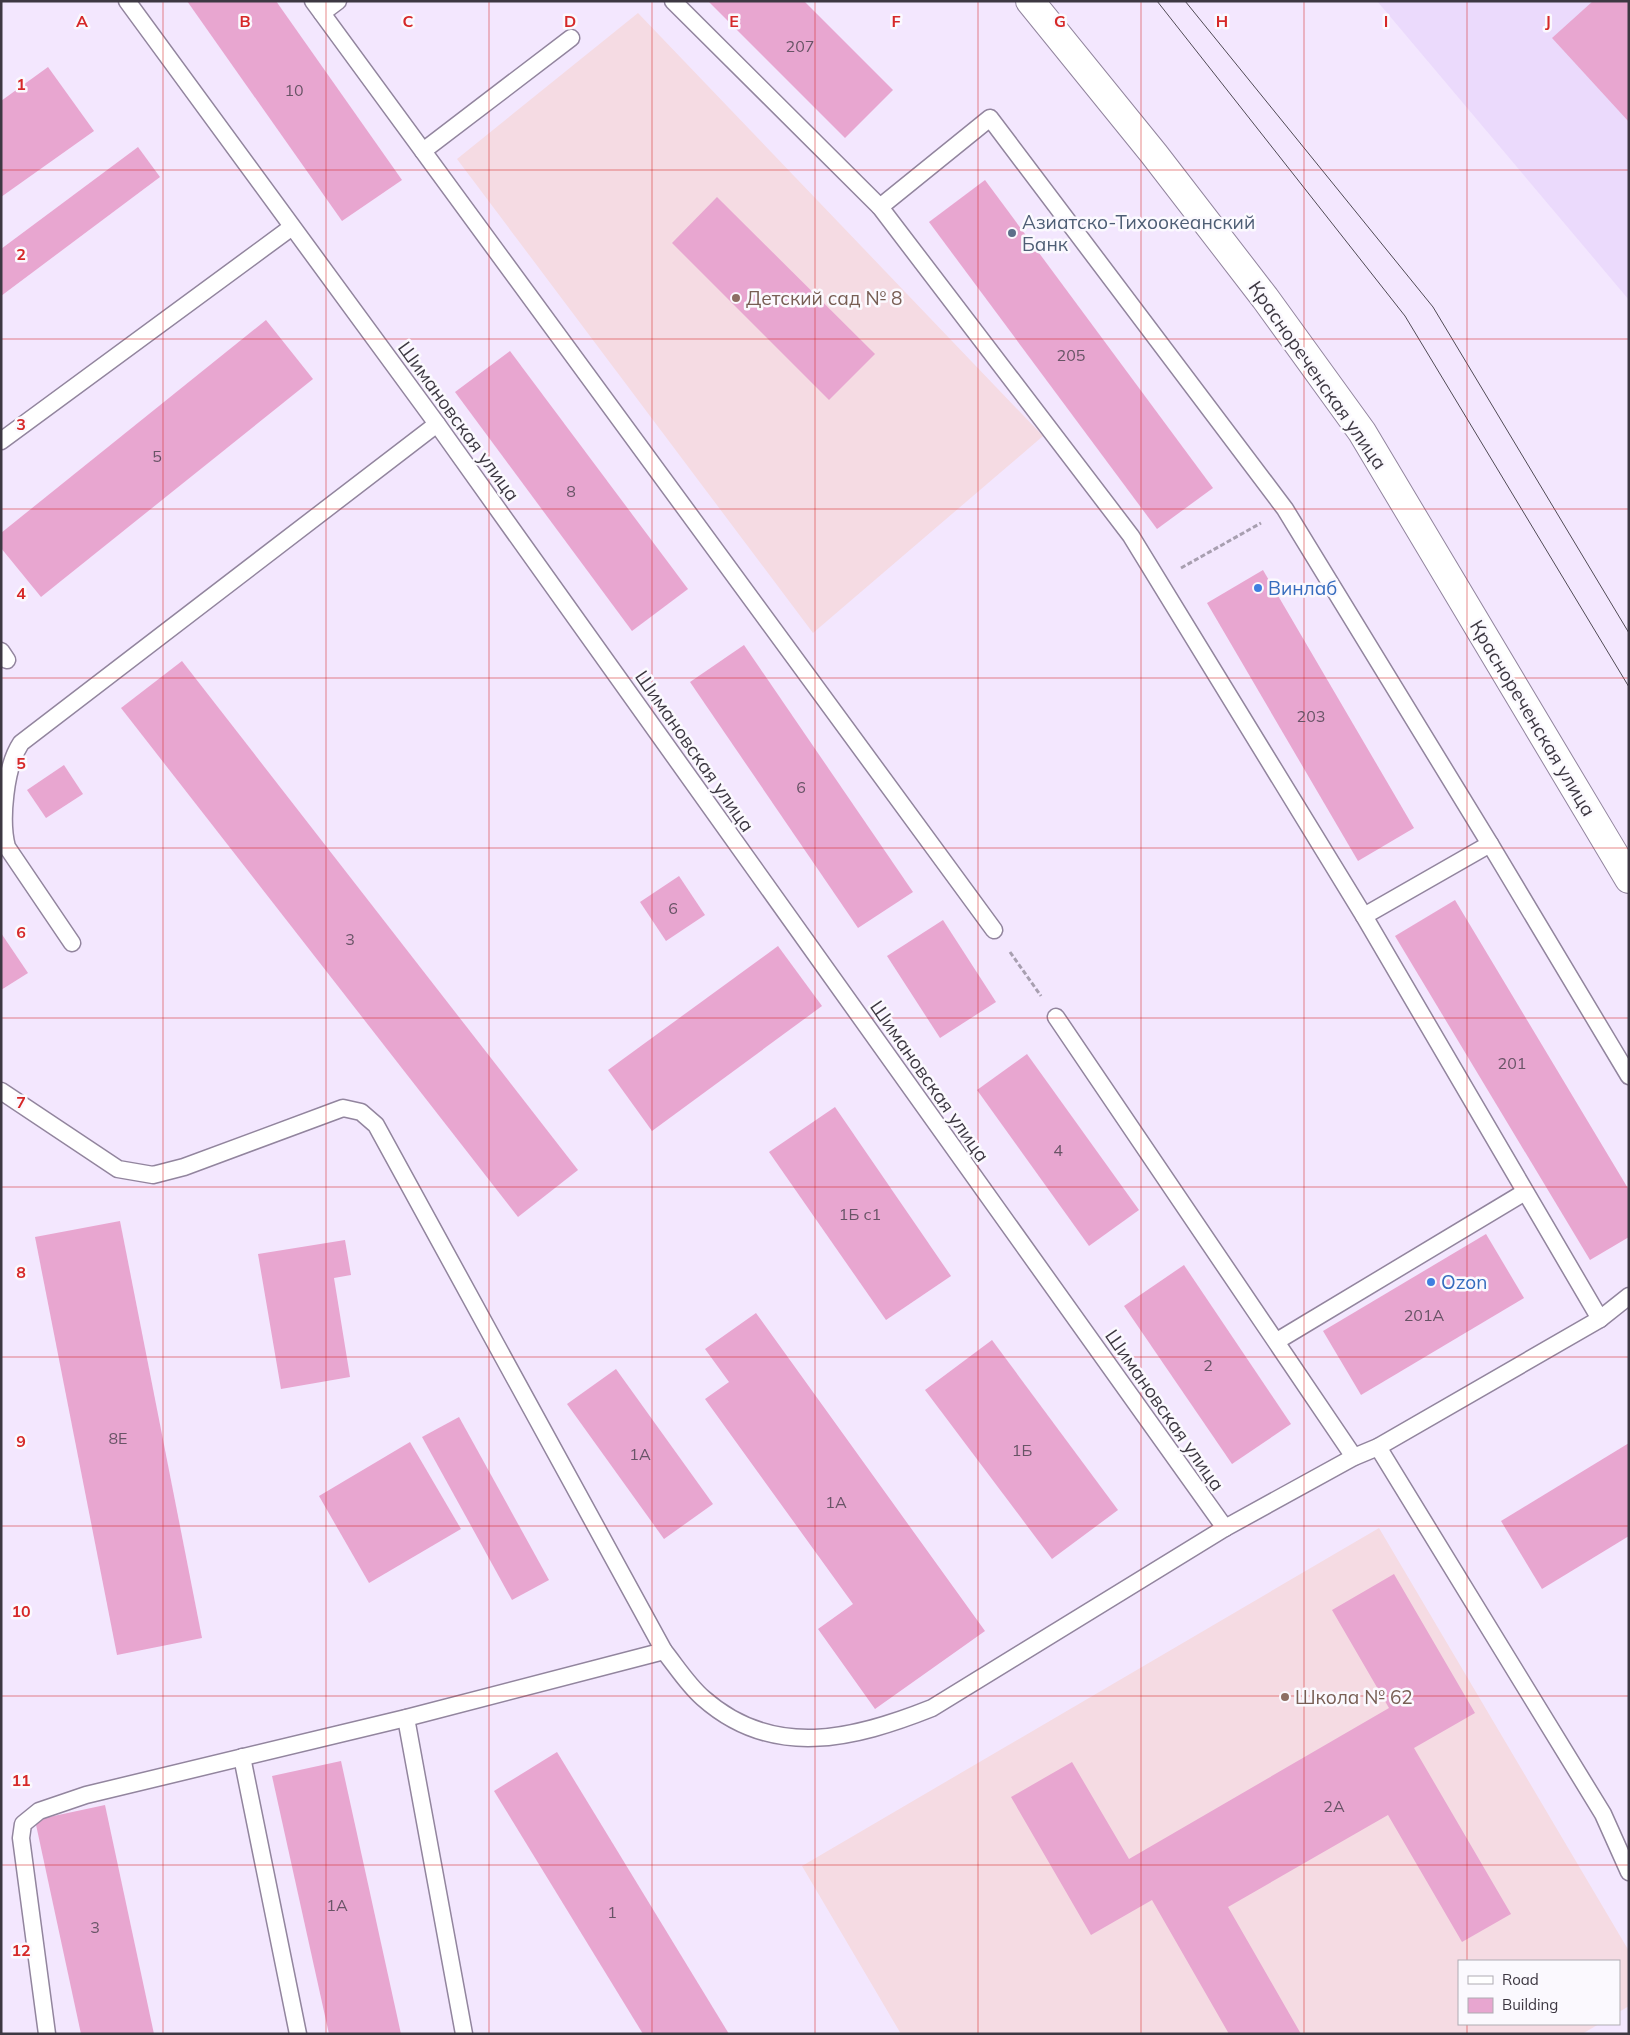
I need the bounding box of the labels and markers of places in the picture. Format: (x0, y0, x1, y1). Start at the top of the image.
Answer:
place label: Азиатско-Тихоокеанский Банк (1022, 210, 1255, 256)
marker: Азиатско-Тихоокеанский Банк (1006, 227, 1018, 239)
place label: Детский сад № 8 (746, 286, 902, 310)
marker: Детский сад № 8 (730, 292, 742, 304)
place label: Винлаб (1268, 576, 1337, 600)
marker: Винлаб (1252, 582, 1264, 594)
place label: Ozon (1441, 1270, 1487, 1294)
marker: Ozon (1425, 1276, 1437, 1288)
place label: Школа № 62 (1295, 1685, 1413, 1709)
marker: Школа № 62 (1279, 1691, 1291, 1703)

